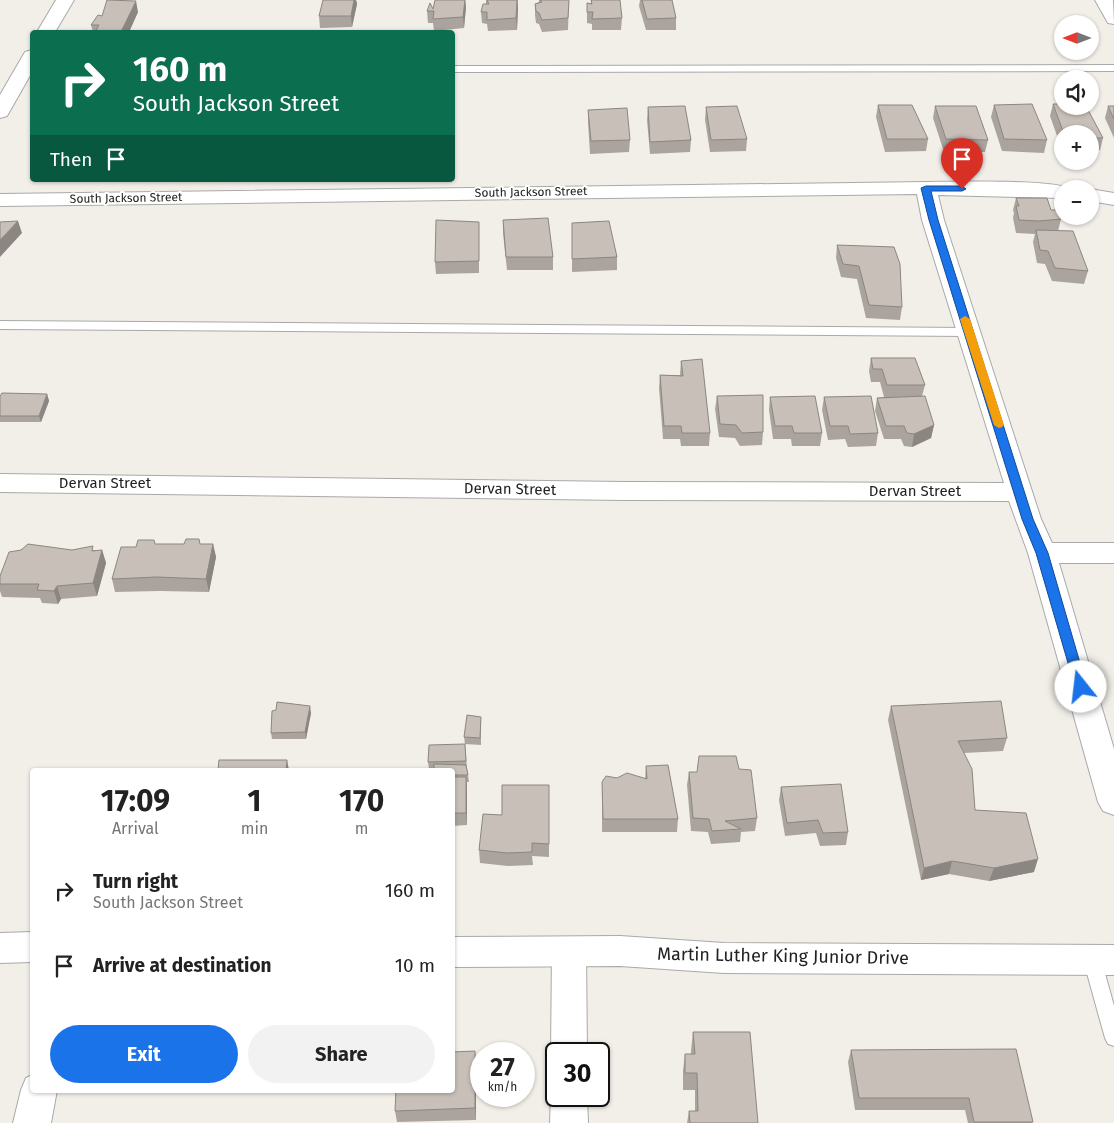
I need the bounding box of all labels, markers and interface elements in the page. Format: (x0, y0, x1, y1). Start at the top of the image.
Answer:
north arrow (1054, 15, 1099, 60)
map controls (1054, 15, 1099, 225)
text: 160 m (133, 48, 227, 90)
icon: right (50, 50, 115, 115)
button: sound (1054, 70, 1099, 115)
text: South Jackson Street (133, 90, 339, 117)
button: + (1054, 125, 1099, 170)
pin (941, 138, 983, 189)
icon: arrive (102, 145, 130, 173)
icon: arrive (948, 145, 976, 173)
text: Then (50, 148, 92, 171)
button: − (1054, 180, 1099, 225)
street label: South Jackson Street (475, 184, 588, 200)
street label: South Jackson Street (70, 190, 183, 206)
street label: Dervan Street (59, 474, 152, 492)
street label: Dervan Street (464, 479, 557, 499)
street label: Dervan Street (869, 482, 962, 500)
position arrow (1054, 660, 1106, 712)
text: 17:09 (101, 783, 170, 819)
text: 1 (248, 783, 261, 819)
text: 170 (339, 783, 384, 819)
text: Arrival (112, 819, 159, 838)
text: min (241, 819, 268, 838)
text: m (355, 819, 368, 838)
text: Turn right (93, 870, 178, 893)
icon: right (50, 877, 78, 905)
text: 160 m (385, 879, 435, 902)
text: South Jackson Street (93, 893, 243, 912)
street label: Martin Luther King Junior Drive (657, 943, 909, 969)
icon: arrive (50, 952, 78, 980)
text: Arrive at destination (93, 954, 272, 977)
text: 10 m (395, 954, 435, 977)
button: Exit (50, 1025, 238, 1083)
button: Share (248, 1025, 435, 1083)
speed limit sign: 30 (545, 1042, 610, 1107)
text: 27 (490, 1053, 515, 1083)
text: km/h (488, 1080, 517, 1094)

